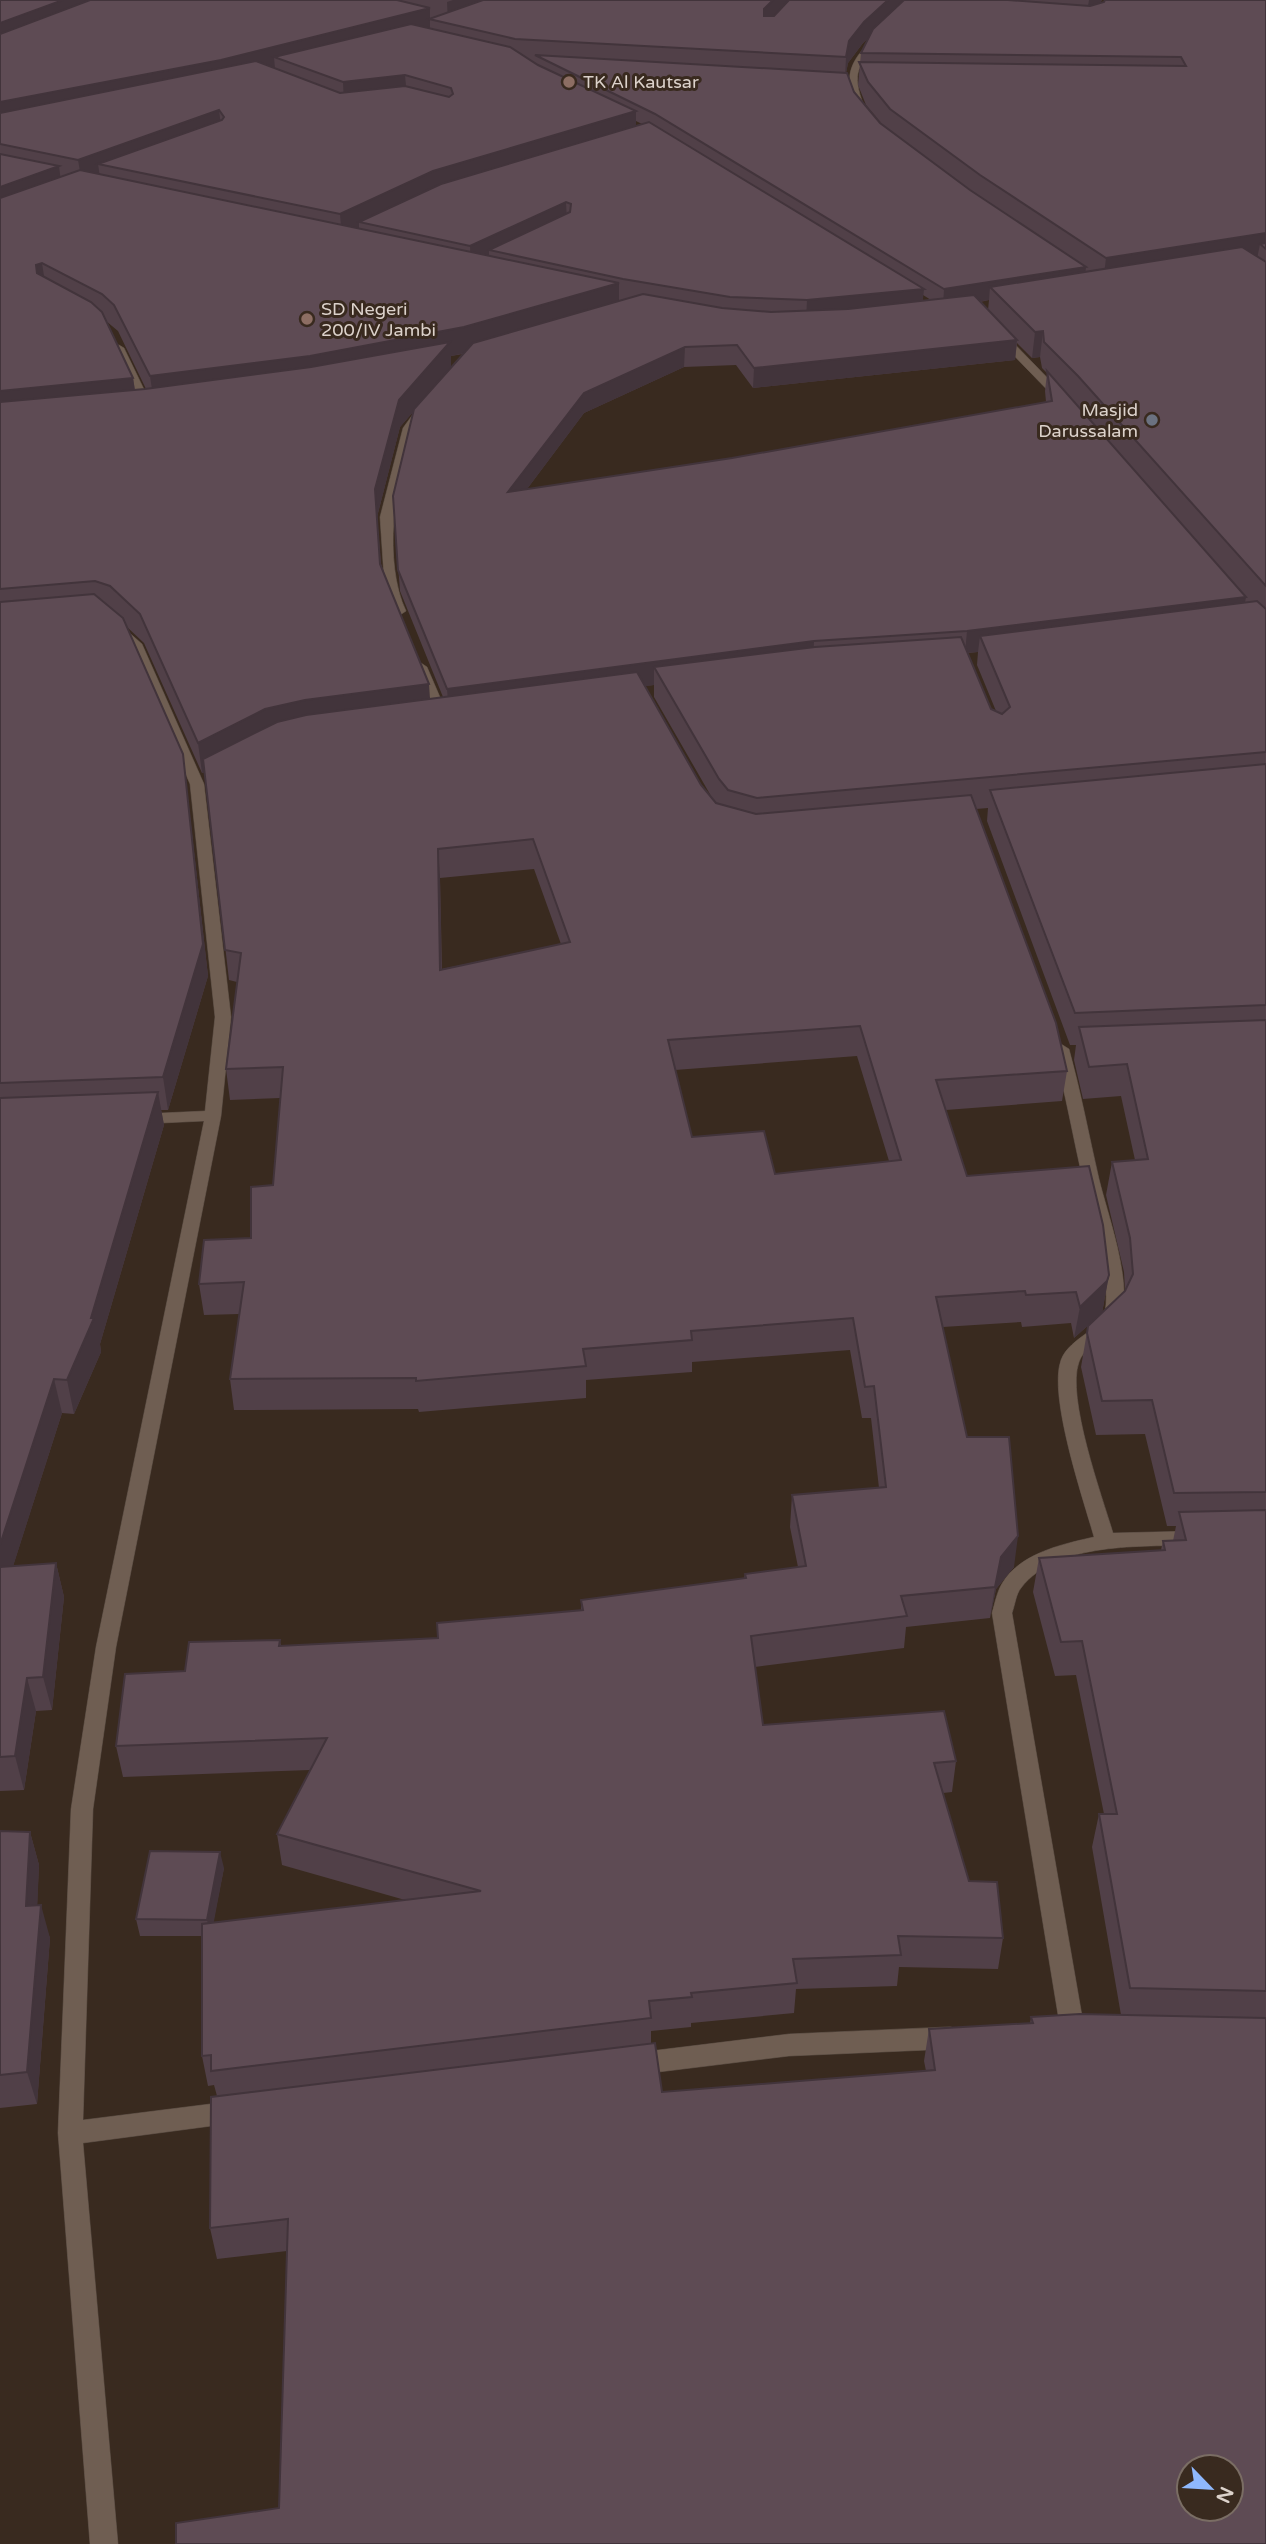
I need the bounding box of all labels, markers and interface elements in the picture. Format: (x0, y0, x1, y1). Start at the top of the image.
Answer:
place label: TK Al Kautsar (583, 71, 699, 93)
marker: TK Al Kautsar (561, 74, 577, 90)
place label: SD Negeri 200/IV Jambi (321, 298, 436, 341)
marker: SD Negeri 200/IV Jambi (299, 311, 315, 327)
place label: Masjid Darussalam (1038, 399, 1138, 442)
marker: Masjid Darussalam (1144, 412, 1160, 428)
north arrow (1175, 2453, 1245, 2523)
text: N (1211, 2483, 1238, 2506)

